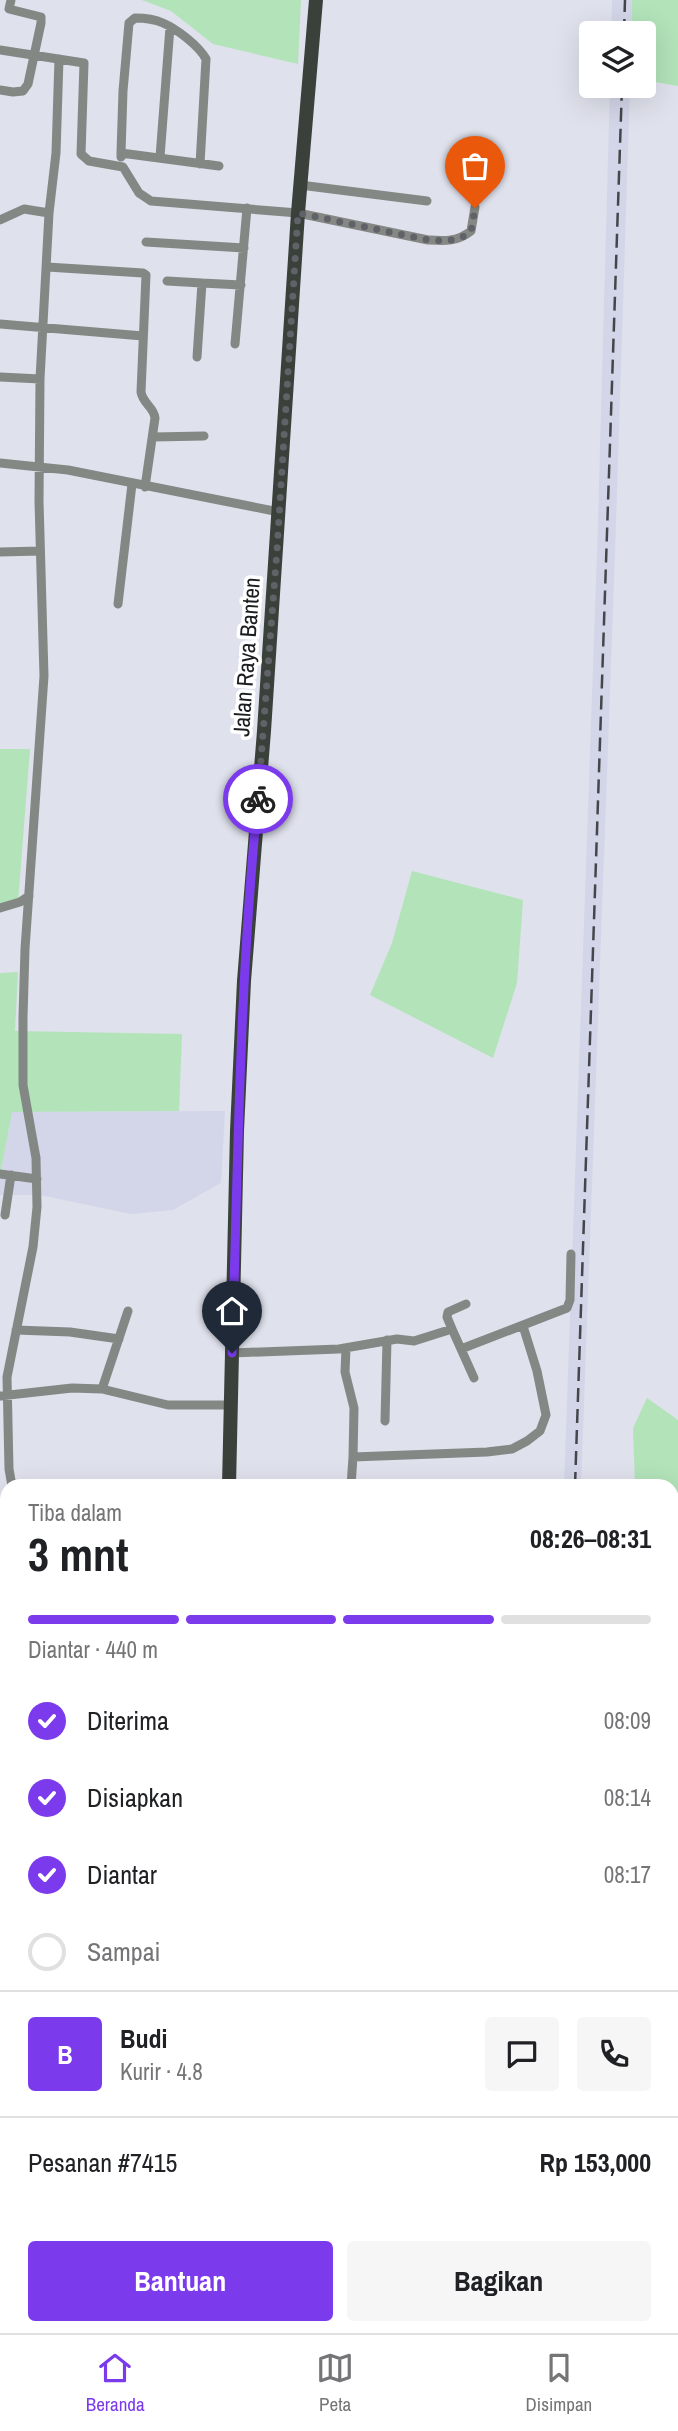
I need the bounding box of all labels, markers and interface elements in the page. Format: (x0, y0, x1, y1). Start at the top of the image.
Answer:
map controls (579, 21, 656, 98)
button: layers (579, 21, 656, 98)
pin (445, 136, 505, 208)
icon: bag (456, 147, 494, 185)
street label: Jalan Raya Banten (225, 576, 267, 738)
courier (223, 764, 293, 834)
icon: bike (239, 780, 277, 818)
pin (202, 1281, 262, 1353)
icon: home (213, 1292, 251, 1330)
text: Tiba dalam (28, 1497, 122, 1528)
text: 08:26–08:31 (530, 1521, 651, 1556)
text: 3 mnt (28, 1523, 129, 1585)
text: Diantar · 440 m (28, 1634, 158, 1665)
icon: check (28, 1702, 66, 1740)
text: Diterima (87, 1703, 169, 1738)
text: 08:09 (604, 1705, 651, 1736)
icon: check (28, 1779, 66, 1817)
text: Disiapkan (87, 1780, 183, 1815)
text: 08:14 (604, 1782, 651, 1813)
icon: check (28, 1856, 66, 1894)
text: Diantar (87, 1857, 157, 1892)
text: 08:17 (604, 1859, 651, 1890)
text: Sampai (87, 1934, 160, 1969)
button: chat (485, 2017, 559, 2091)
button: phone (577, 2017, 651, 2091)
text: Budi (120, 2021, 167, 2056)
text: B (57, 2037, 73, 2072)
text: Kurir · 4.8 (120, 2056, 203, 2087)
text: Pesanan #7415 (28, 2145, 177, 2180)
text: Rp 153,000 (540, 2145, 651, 2180)
button: Bantuan (28, 2241, 333, 2321)
button: Bagikan (347, 2241, 651, 2321)
tab: Beranda (86, 2349, 145, 2417)
tab: Peta (316, 2349, 354, 2417)
tab: Disimpan (526, 2349, 592, 2417)

